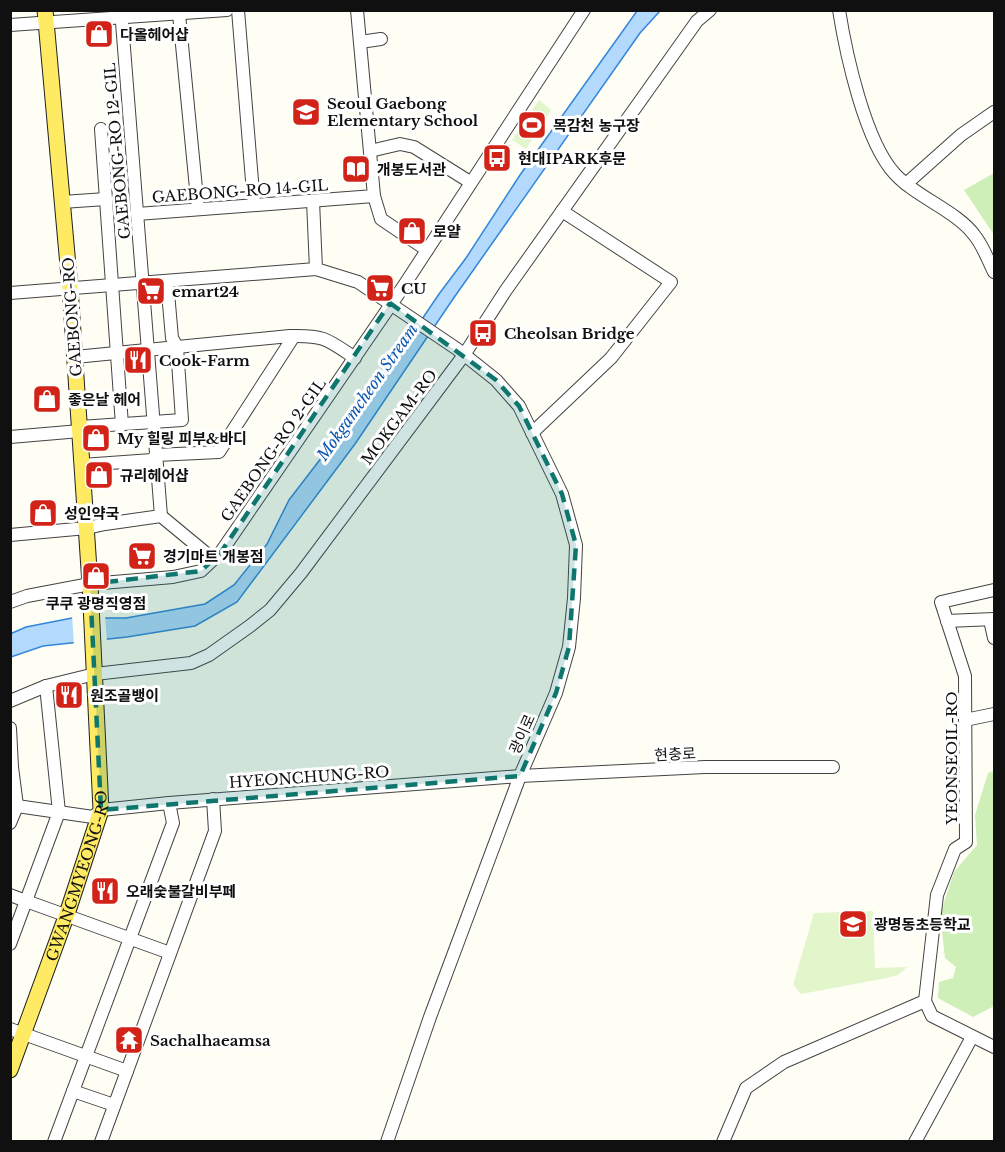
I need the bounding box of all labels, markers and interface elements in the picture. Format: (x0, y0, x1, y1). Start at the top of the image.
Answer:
shop icon: 다올헤어샵 (83, 18, 115, 50)
place label: 다올헤어샵 (120, 25, 189, 44)
street label: GAEBONG-RO 12-GIL (100, 62, 134, 240)
place label: Seoul Gaebong Elementary School (327, 94, 479, 130)
school or university icon: Seoul Gaebong Elementary School (290, 96, 322, 128)
sports icon: 목감천 농구장 (516, 109, 548, 141)
place label: 목감천 농구장 (553, 116, 640, 135)
bus stop icon: 현대IPARK후문 (481, 142, 513, 174)
place label: 현대IPARK후문 (518, 149, 626, 168)
library icon: 개봉도서관 (340, 153, 372, 185)
place label: 개봉도서관 (377, 160, 446, 179)
street label: GAEBONG-RO 14-GIL (151, 175, 329, 207)
shop icon: 로얄 (396, 215, 428, 247)
place label: 로얄 (433, 222, 461, 241)
street label: GAEBONG-RO (58, 257, 86, 377)
supermarket icon: CU (364, 272, 396, 304)
supermarket icon: emart24 (135, 275, 167, 307)
place label: CU (401, 279, 427, 298)
place label: emart24 (172, 282, 239, 301)
bus stop icon: Cheolsan Bridge (467, 317, 499, 349)
water label: Mokgamcheon Stream (312, 320, 422, 465)
place label: Cheolsan Bridge (504, 324, 635, 343)
restaurant icon: Cook-Farm (122, 344, 154, 376)
place label: Cook-Farm (159, 351, 250, 370)
street label: MOKGAM-RO (357, 366, 441, 468)
street label: GAEBONG-RO 2-GIL (216, 375, 330, 525)
shop icon: 좋은날 헤어 (31, 383, 63, 415)
place label: 좋은날 헤어 (68, 390, 141, 409)
shop icon: My 힐링 피부&바디 (80, 422, 112, 454)
place label: My 힐링 피부&바디 (117, 429, 247, 448)
shop icon: 규리헤어샵 (83, 459, 115, 491)
place label: 규리헤어샵 (120, 466, 189, 485)
shop icon: 성인약국 (27, 497, 59, 529)
place label: 성인약국 (64, 504, 119, 523)
supermarket icon: 경기마트 개봉점 (126, 540, 158, 572)
place label: 경기마트 개봉점 (163, 547, 264, 566)
shop icon: 쿠쿠 광명직영점 (80, 560, 112, 592)
place label: 쿠쿠 광명직영점 (46, 594, 146, 613)
restaurant icon: 원조골뱅이 (53, 679, 85, 711)
place label: 원조골뱅이 (90, 686, 159, 705)
street label: YEONSEOIL-RO (942, 691, 961, 826)
street label: 광이로 (505, 711, 539, 757)
street label: 현충로 (654, 743, 696, 765)
street label: HYEONCHUNG-RO (228, 762, 390, 792)
street label: GWANGMYEONG-RO (41, 790, 112, 964)
restaurant icon: 오래숯불갈비부페 (89, 875, 121, 907)
place label: 오래숯불갈비부페 (126, 882, 236, 901)
school or university icon: 광명동초등학교 (837, 908, 869, 940)
place label: 광명동초등학교 (874, 915, 971, 934)
temple icon: Sachalhaeamsa (113, 1024, 145, 1056)
place label: Sachalhaeamsa (150, 1031, 271, 1050)

